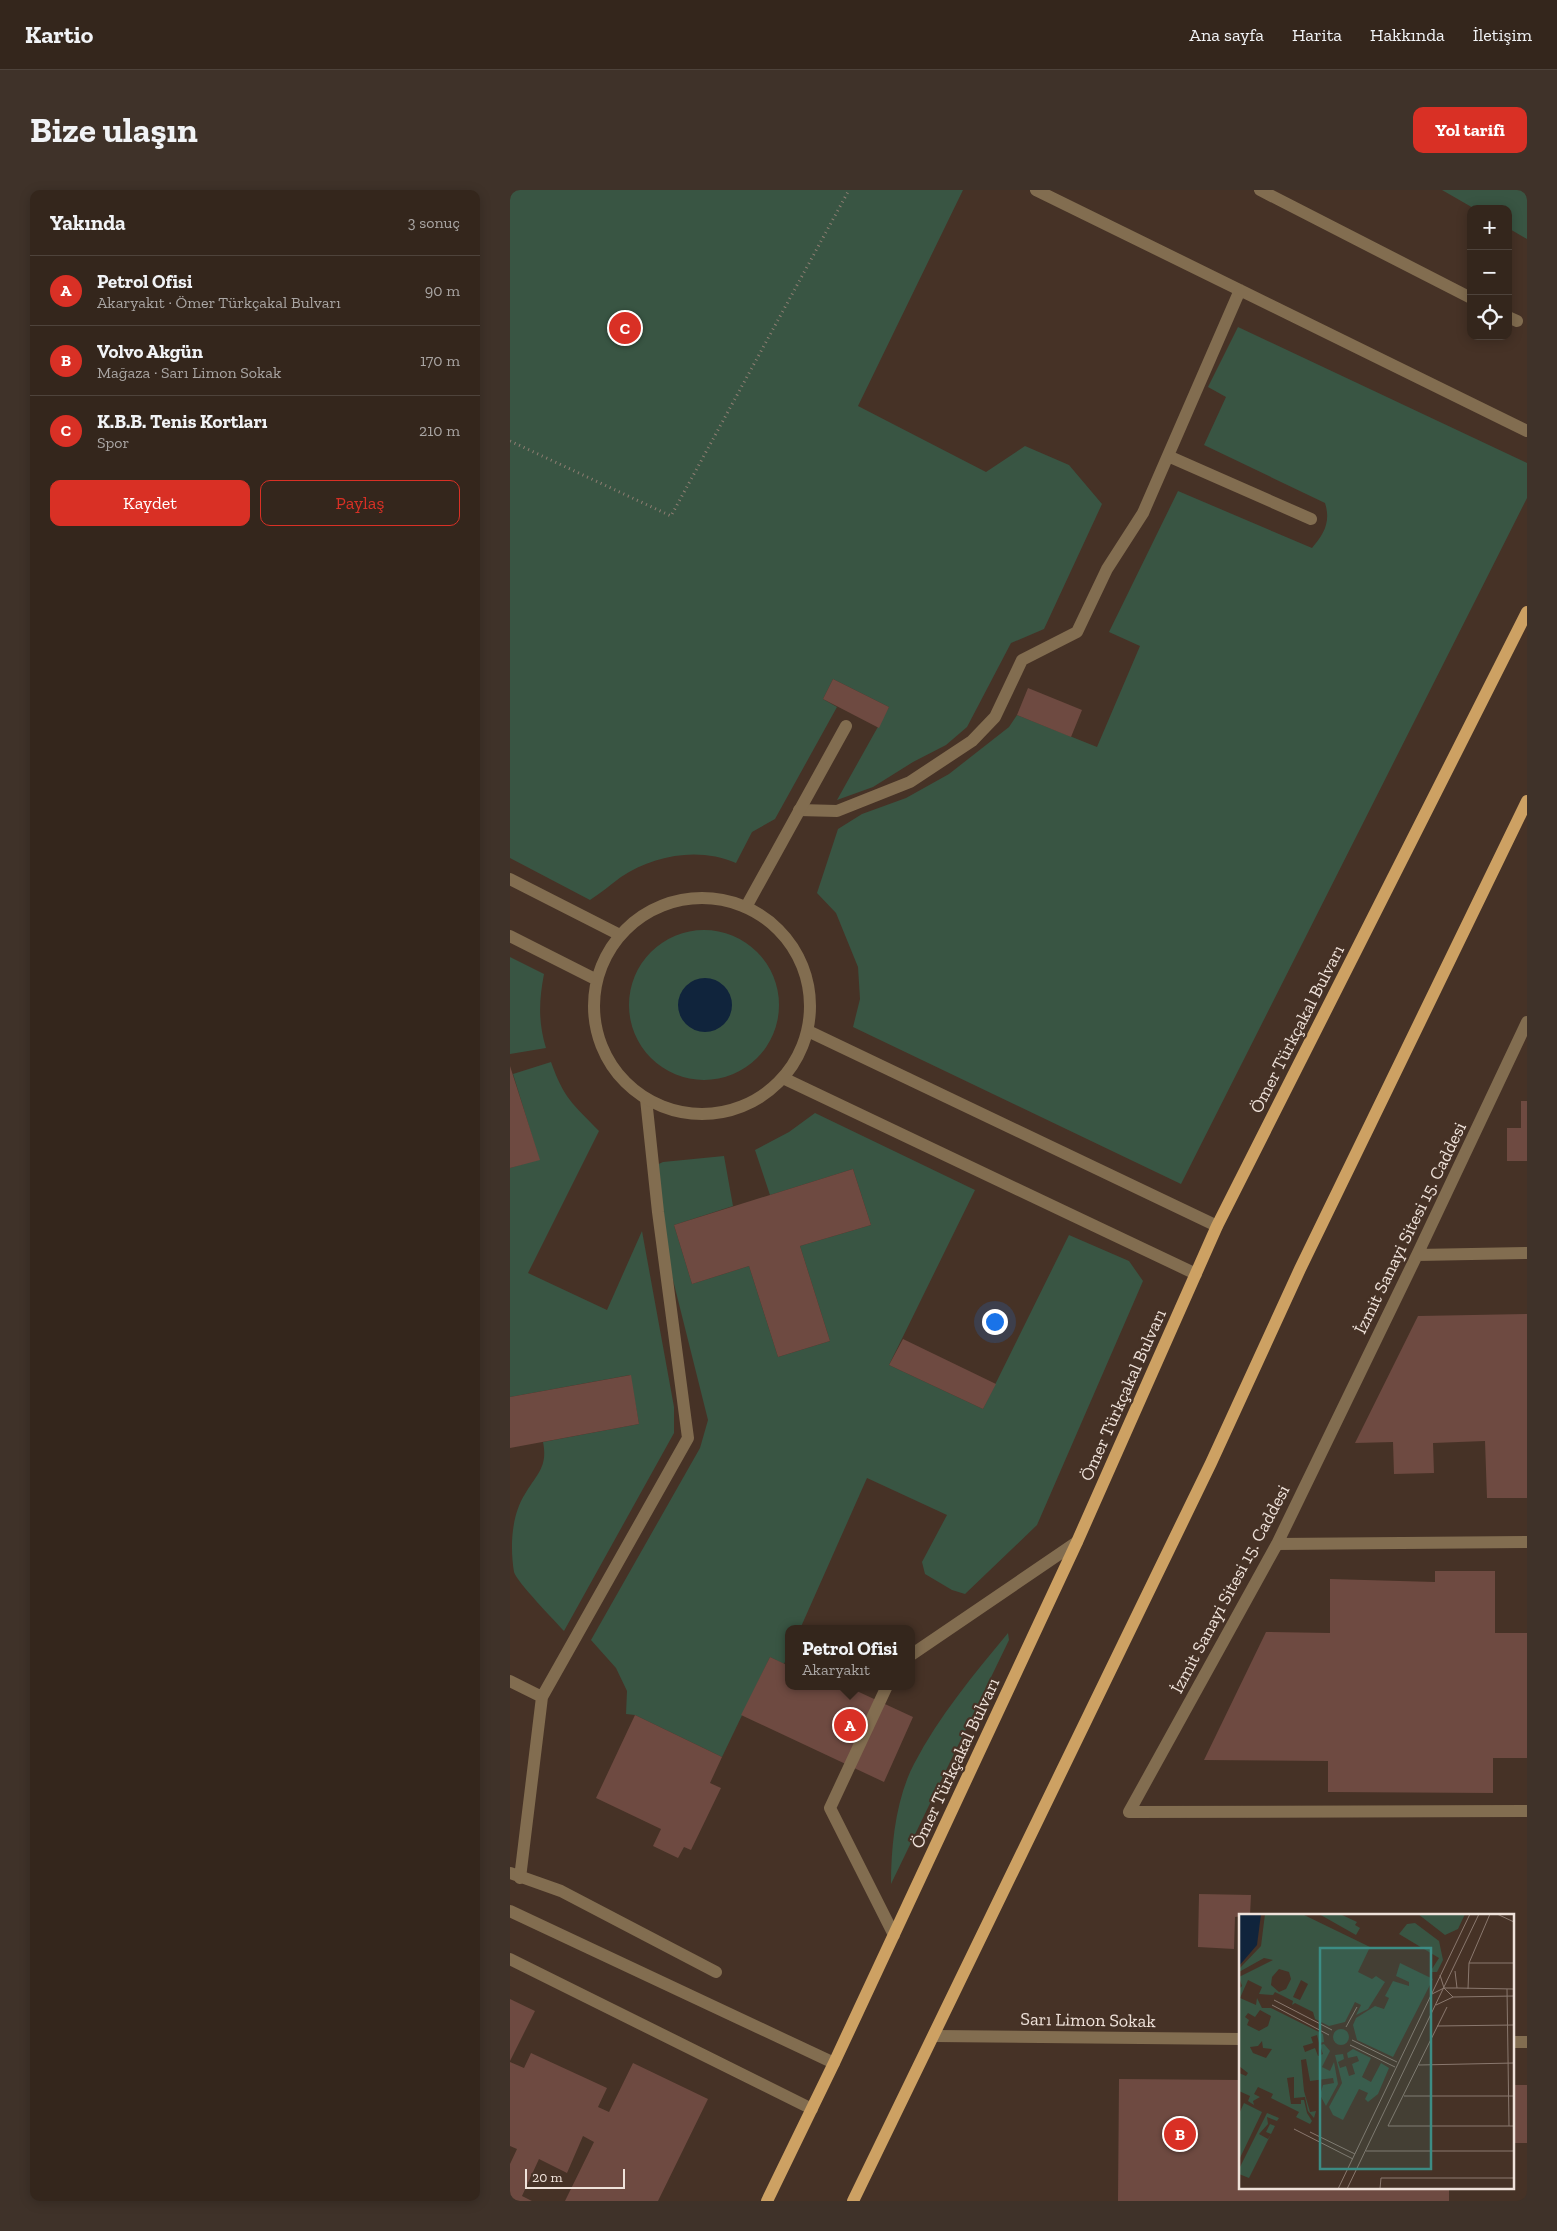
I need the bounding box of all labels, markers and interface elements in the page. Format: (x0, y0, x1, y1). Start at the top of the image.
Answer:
text: Kartio (25, 20, 93, 49)
text: Ana sayfa (1189, 24, 1264, 46)
text: Harita (1292, 24, 1342, 46)
text: Hakkında (1370, 24, 1445, 46)
text: İletişim (1473, 24, 1532, 46)
button: Yol tarifi (1413, 107, 1527, 153)
text: Bize ulaşın (30, 109, 198, 151)
map controls (1467, 205, 1512, 340)
button: + (1467, 205, 1512, 250)
text: Yakında (50, 210, 126, 235)
text: 3 sonuç (408, 213, 460, 232)
button: − (1467, 250, 1512, 295)
text: Petrol Ofisi (97, 270, 193, 293)
text: A (61, 281, 72, 300)
text: 90 m (425, 281, 460, 300)
text: Akaryakıt · Ömer Türkçakal Bulvarı (97, 293, 341, 312)
button: locate (1467, 295, 1512, 340)
pin: C (609, 309, 641, 347)
text: Volvo Akgün (97, 340, 203, 363)
text: B (61, 351, 71, 370)
text: 170 m (420, 351, 460, 370)
text: Mağaza · Sarı Limon Sokak (97, 363, 281, 382)
text: K.B.B. Tenis Kortları (97, 410, 268, 433)
text: C (61, 421, 71, 440)
text: 210 m (419, 421, 460, 440)
text: Spor (97, 433, 129, 452)
button: Kaydet (50, 480, 250, 526)
button: Paylaş (260, 480, 460, 526)
street label: Ömer Türkçakal Bulvarı (1245, 941, 1349, 1117)
street label: İzmit Sanayi Sitesi 15. Caddesi (1349, 1119, 1471, 1337)
street label: Ömer Türkçakal Bulvarı (1075, 1306, 1171, 1484)
your location (982, 1309, 1008, 1335)
street label: İzmit Sanayi Sitesi 15. Caddesi (1166, 1481, 1294, 1697)
popup (785, 1625, 915, 1690)
text: Petrol Ofisi (802, 1637, 898, 1660)
text: Akaryakıt (802, 1660, 870, 1679)
street label: Ömer Türkçakal Bulvarı (906, 1674, 1004, 1852)
pin: A (834, 1706, 866, 1744)
inset map (1239, 1914, 1514, 2188)
street label: Sarı Limon Sokak (1020, 2008, 1156, 2032)
pin: B (1164, 2115, 1196, 2153)
scale bar (525, 2166, 625, 2189)
text: 20 m (532, 2169, 563, 2186)

